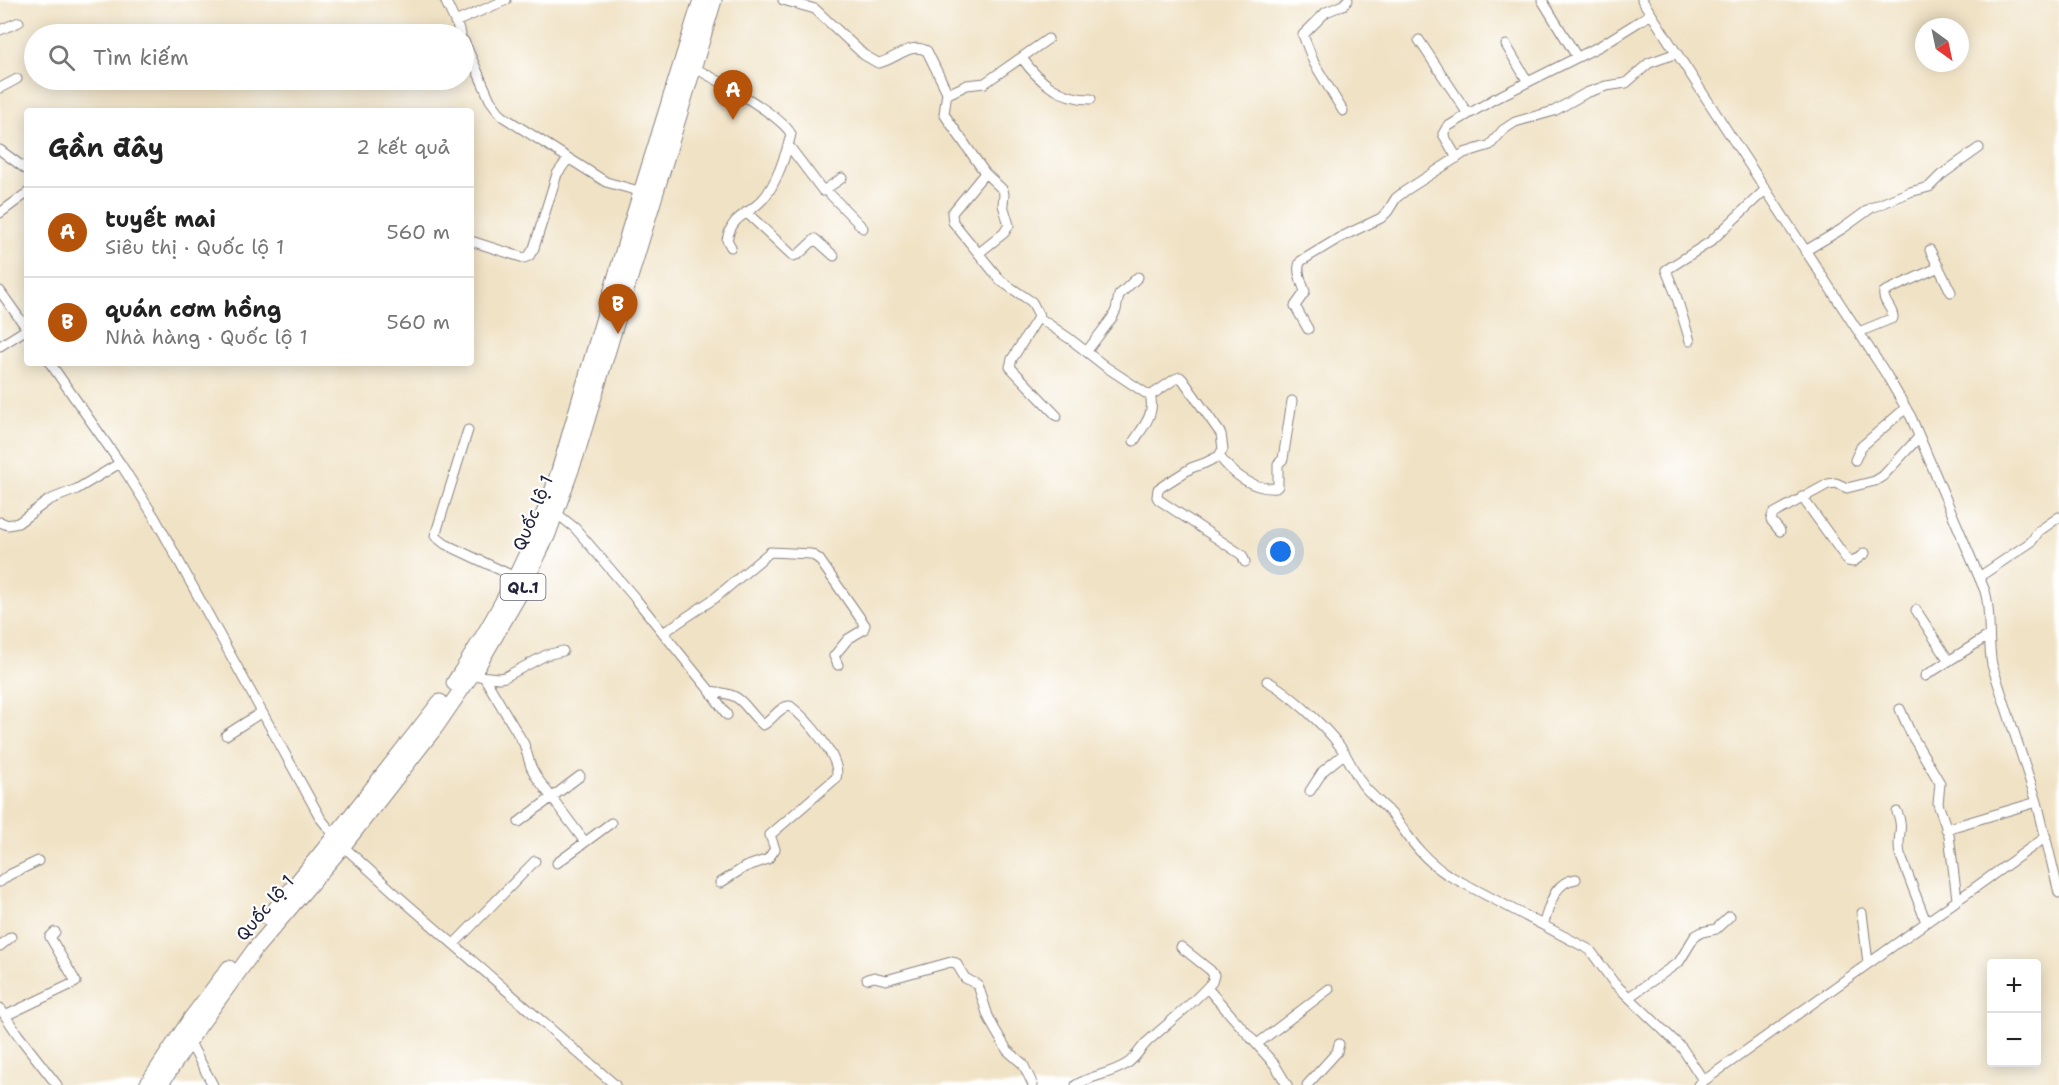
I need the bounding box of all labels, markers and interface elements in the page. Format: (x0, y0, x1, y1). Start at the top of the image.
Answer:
north arrow (1915, 18, 1969, 72)
search box (24, 24, 474, 90)
icon: search (45, 41, 78, 74)
text: Tìm kiếm (93, 43, 189, 72)
pin: A (714, 70, 752, 120)
text: Gần đây (48, 130, 164, 165)
text: 2 kết quả (356, 134, 450, 160)
text: tuyết mai (105, 205, 216, 234)
text: A (60, 219, 75, 245)
text: 560 m (387, 219, 450, 245)
text: Siêu thị · Quốc lộ 1 (105, 234, 284, 260)
pin: B (598, 284, 638, 334)
text: quán cơm hồng (105, 295, 281, 324)
text: B (61, 309, 74, 335)
text: 560 m (387, 309, 450, 335)
text: Nhà hàng · Quốc lộ 1 (105, 324, 308, 350)
street label: Quốc lộ 1 (507, 472, 559, 554)
your location (1266, 537, 1295, 566)
road number: QL.1 (500, 574, 546, 600)
street label: Quốc lộ 1 (230, 870, 300, 946)
map controls (1987, 959, 2041, 1067)
button: + (1987, 959, 2041, 1013)
button: − (1987, 1013, 2041, 1067)

